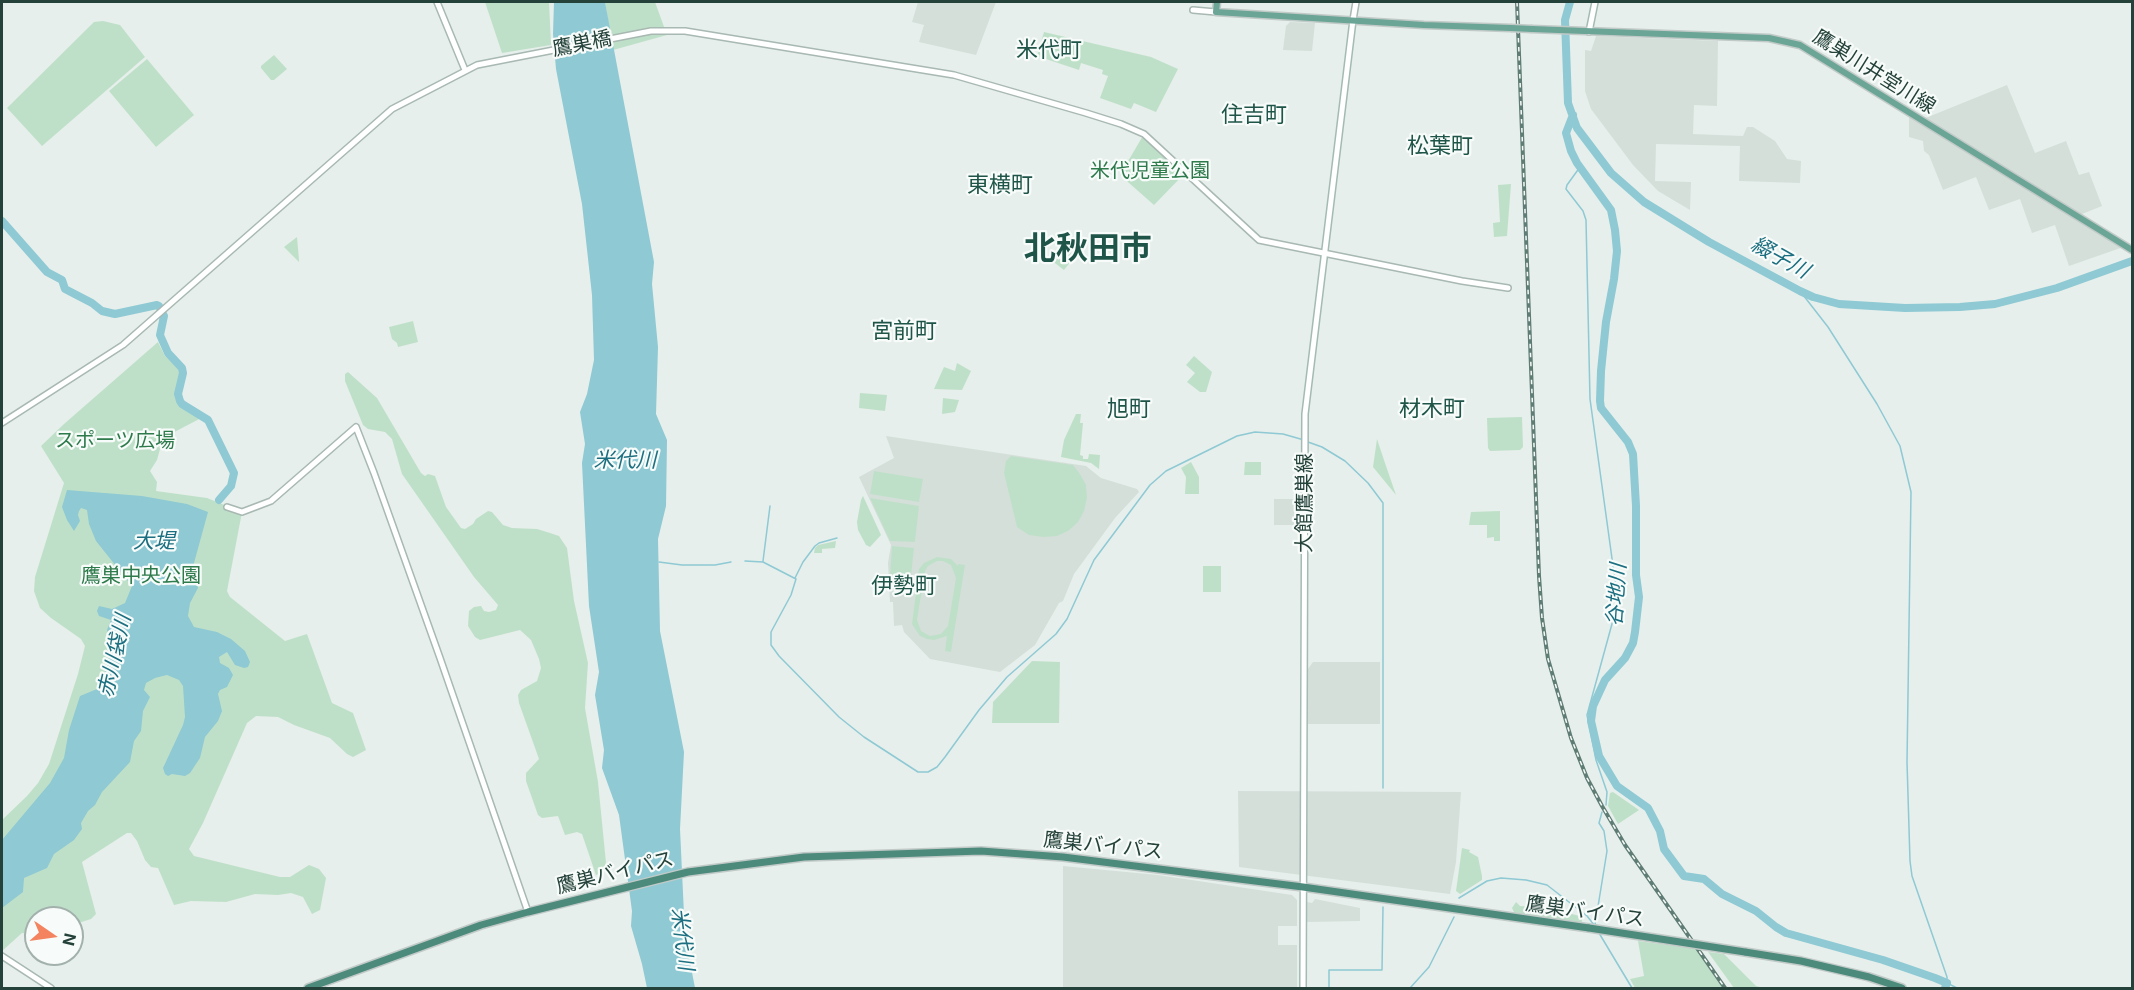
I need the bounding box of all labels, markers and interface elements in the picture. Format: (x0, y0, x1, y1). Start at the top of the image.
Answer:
street label: 鷹巣川井堂川線 (1808, 25, 1940, 119)
street label: 鷹巣橋 (550, 26, 614, 62)
district label: 米代町 (1016, 37, 1082, 63)
district label: 住吉町 (1221, 102, 1287, 128)
district label: 松葉町 (1407, 133, 1473, 159)
park label: 米代児童公園 (1090, 159, 1210, 183)
district label: 東横町 (967, 172, 1033, 198)
district label: 北秋田市 (1024, 230, 1152, 268)
water label: 綴子川 (1746, 232, 1814, 284)
district label: 宮前町 (871, 318, 937, 344)
district label: 旭町 (1107, 396, 1151, 422)
district label: 材木町 (1399, 396, 1465, 422)
park label: スポーツ広場 (55, 429, 175, 453)
water label: 米代川 (594, 448, 656, 474)
street label: 大館鷹巣線 (1293, 453, 1317, 553)
water label: 大堤 (133, 529, 175, 555)
water label: 谷地川 (1602, 563, 1632, 627)
park label: 鷹巣中央公園 (81, 564, 201, 588)
district label: 伊勢町 (871, 573, 937, 599)
water label: 赤川袋川 (93, 612, 137, 700)
street label: 鷹巣バイパス (1042, 828, 1164, 864)
street label: 鷹巣バイパス (554, 847, 676, 899)
street label: 鷹巣バイパス (1524, 892, 1646, 932)
north arrow (24, 906, 84, 966)
water label: 米代川 (666, 906, 698, 972)
text: N (58, 931, 81, 948)

